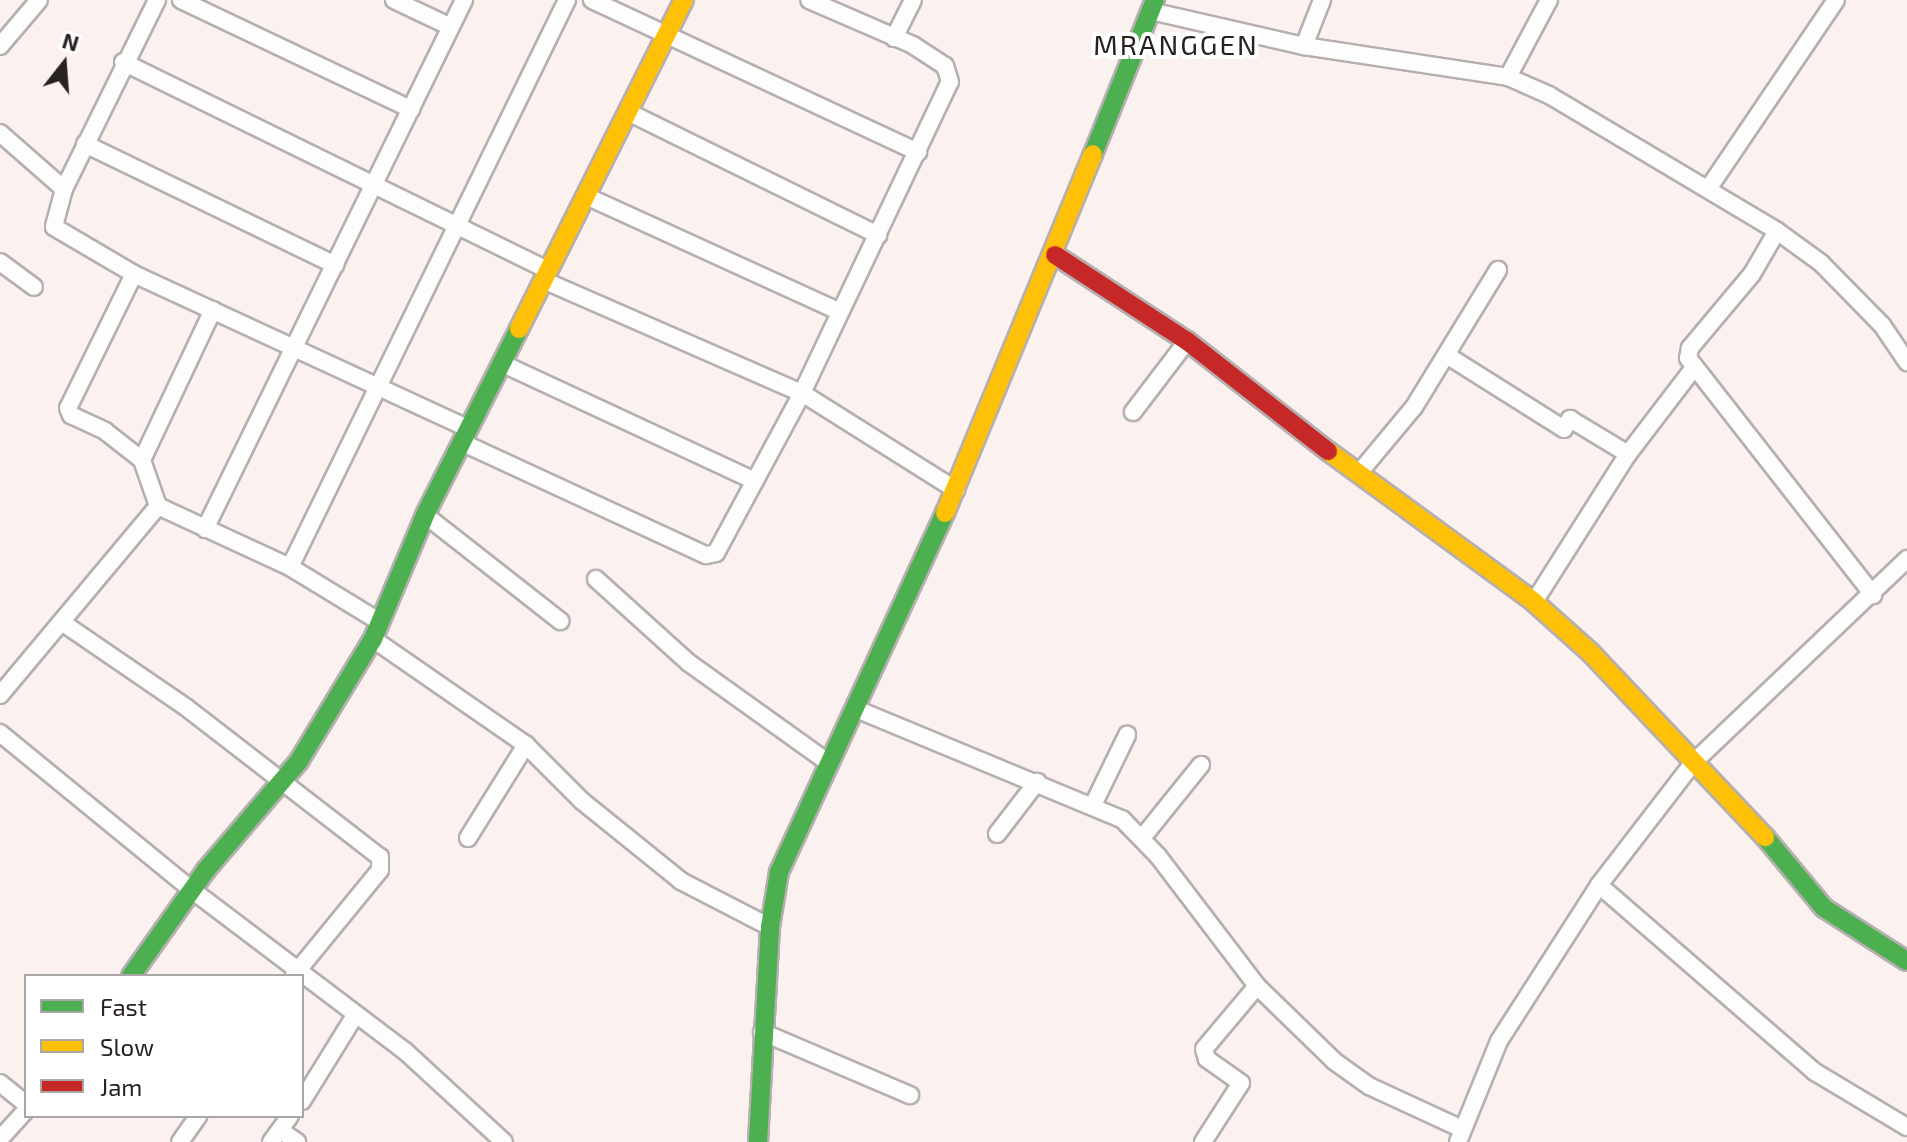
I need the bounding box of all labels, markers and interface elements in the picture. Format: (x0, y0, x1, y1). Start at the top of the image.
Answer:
north arrow (24, 24, 104, 104)
text: N (60, 26, 82, 56)
district label: MRANGGEN (1093, 27, 1259, 61)
legend (24, 974, 304, 1118)
text: Fast (100, 992, 147, 1021)
text: Slow (100, 1032, 154, 1061)
text: Jam (100, 1072, 142, 1101)

